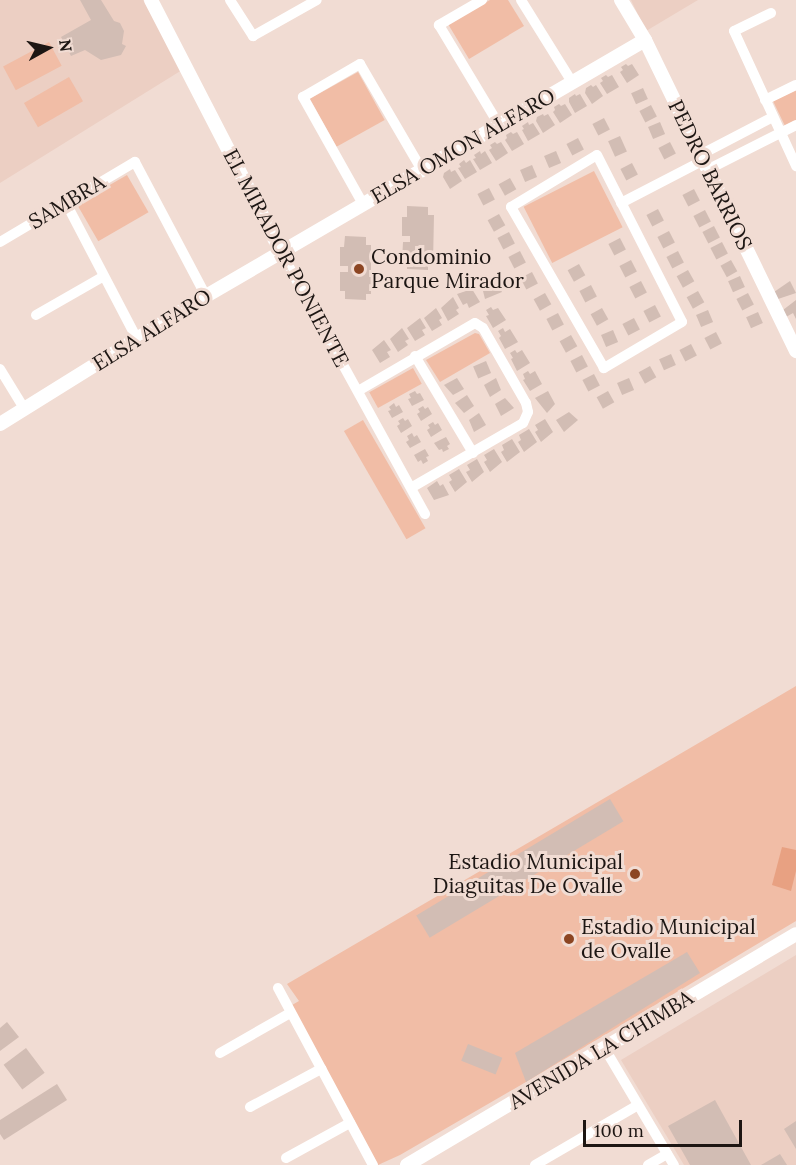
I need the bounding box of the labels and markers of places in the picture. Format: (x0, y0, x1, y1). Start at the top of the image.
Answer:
place label: Condominio Parque Mirador (371, 244, 524, 294)
marker: Condominio Parque Mirador (352, 262, 366, 276)
place label: Estadio Municipal Diaguitas De Ovalle (433, 849, 623, 899)
marker: Estadio Municipal Diaguitas De Ovalle (628, 867, 642, 881)
place label: Estadio Municipal de Ovalle (581, 914, 756, 964)
marker: Estadio Municipal de Ovalle (562, 932, 576, 946)

